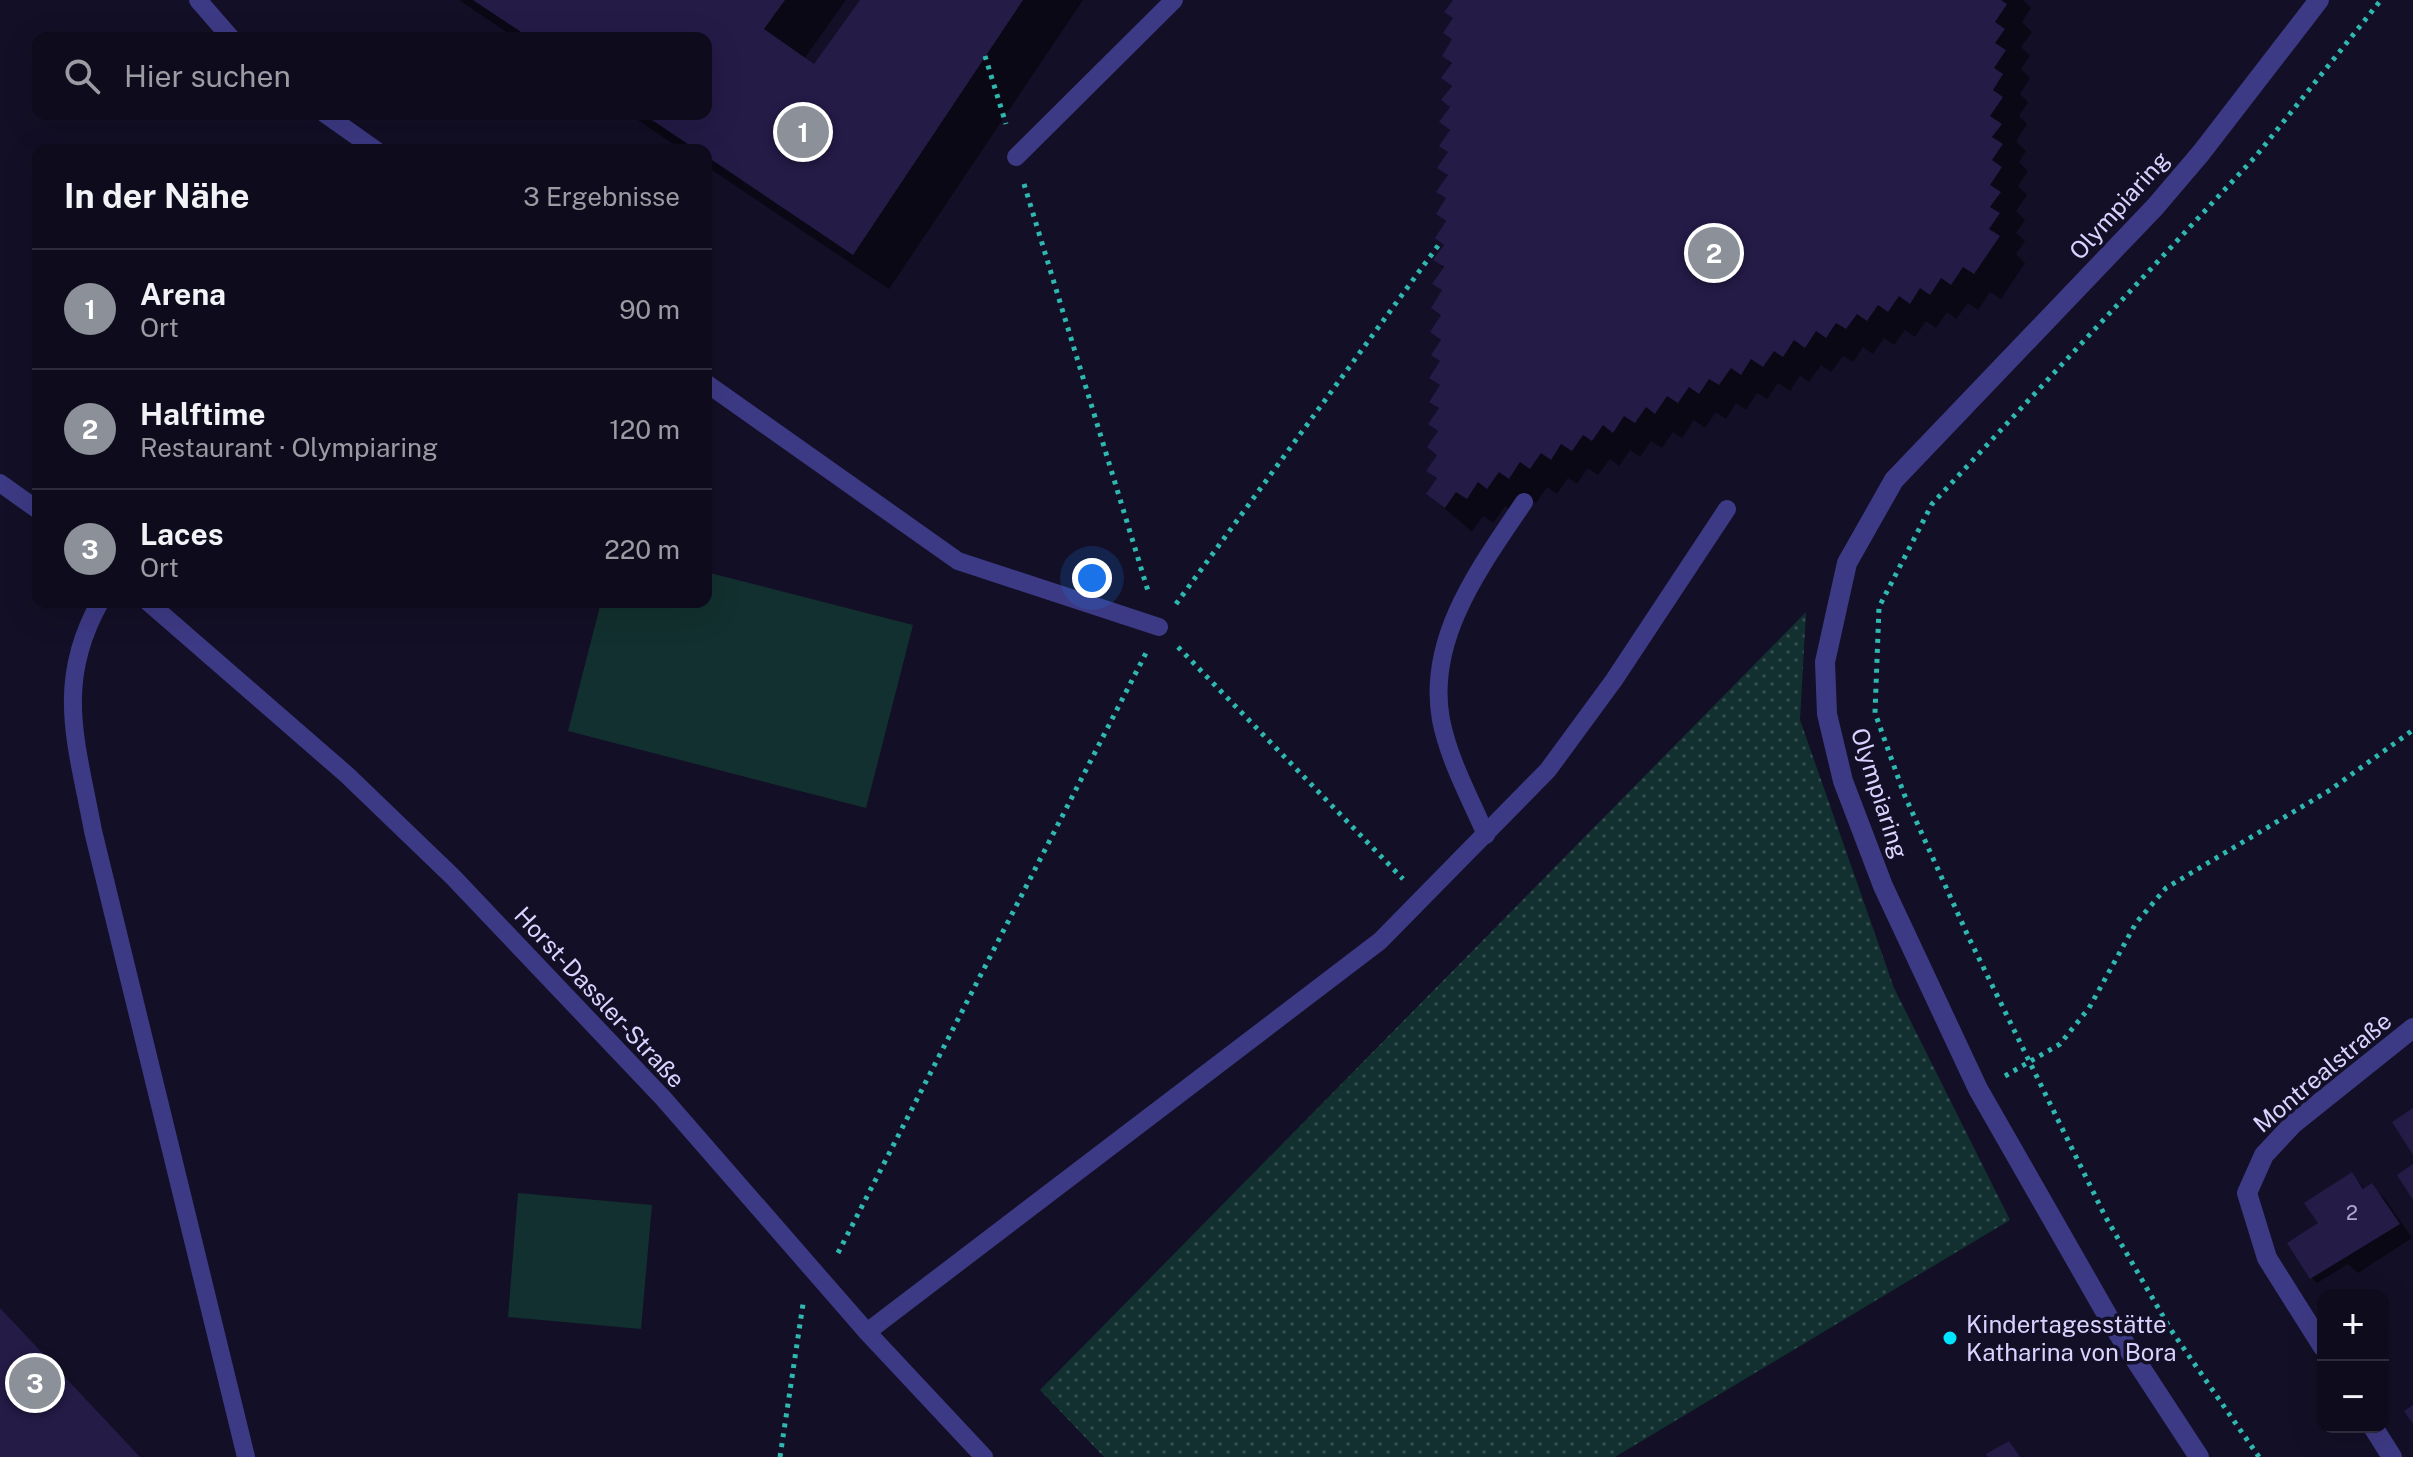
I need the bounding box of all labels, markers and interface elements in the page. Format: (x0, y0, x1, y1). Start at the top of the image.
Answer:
search box (32, 32, 712, 120)
icon: search (60, 54, 104, 98)
text: Hier suchen (124, 58, 291, 94)
pin: 1 (777, 102, 829, 162)
street label: Olympiaring (2063, 145, 2175, 265)
text: In der Nähe (64, 176, 250, 216)
text: 3 Ergebnisse (523, 181, 680, 212)
pin: 2 (1688, 223, 1740, 283)
text: Arena (140, 276, 226, 312)
text: 1 (84, 294, 96, 325)
text: 90 m (619, 294, 680, 325)
text: Ort (140, 312, 179, 343)
text: Halftime (140, 396, 266, 432)
text: 2 (82, 414, 98, 445)
text: 120 m (609, 414, 680, 445)
text: Restaurant · Olympiaring (140, 432, 438, 463)
text: Laces (140, 516, 224, 552)
text: 3 (81, 534, 99, 565)
text: 220 m (604, 534, 680, 565)
text: Ort (140, 552, 179, 583)
your location (1072, 558, 1112, 598)
street label: Olympiaring (1846, 724, 1914, 862)
street label: Horst-Dassler-Straße (509, 901, 691, 1093)
street label: Montrealstraße (2247, 1006, 2397, 1138)
house number: 2 (2346, 1201, 2358, 1225)
map controls (2317, 1289, 2389, 1433)
button: + (2317, 1289, 2389, 1361)
place label: Kindertagesstätte Katharina von Bora (1966, 1310, 2177, 1366)
marker: Kindertagesstätte Katharina von Bora (1941, 1329, 1959, 1347)
pin: 3 (9, 1353, 61, 1413)
button: − (2317, 1361, 2389, 1433)

